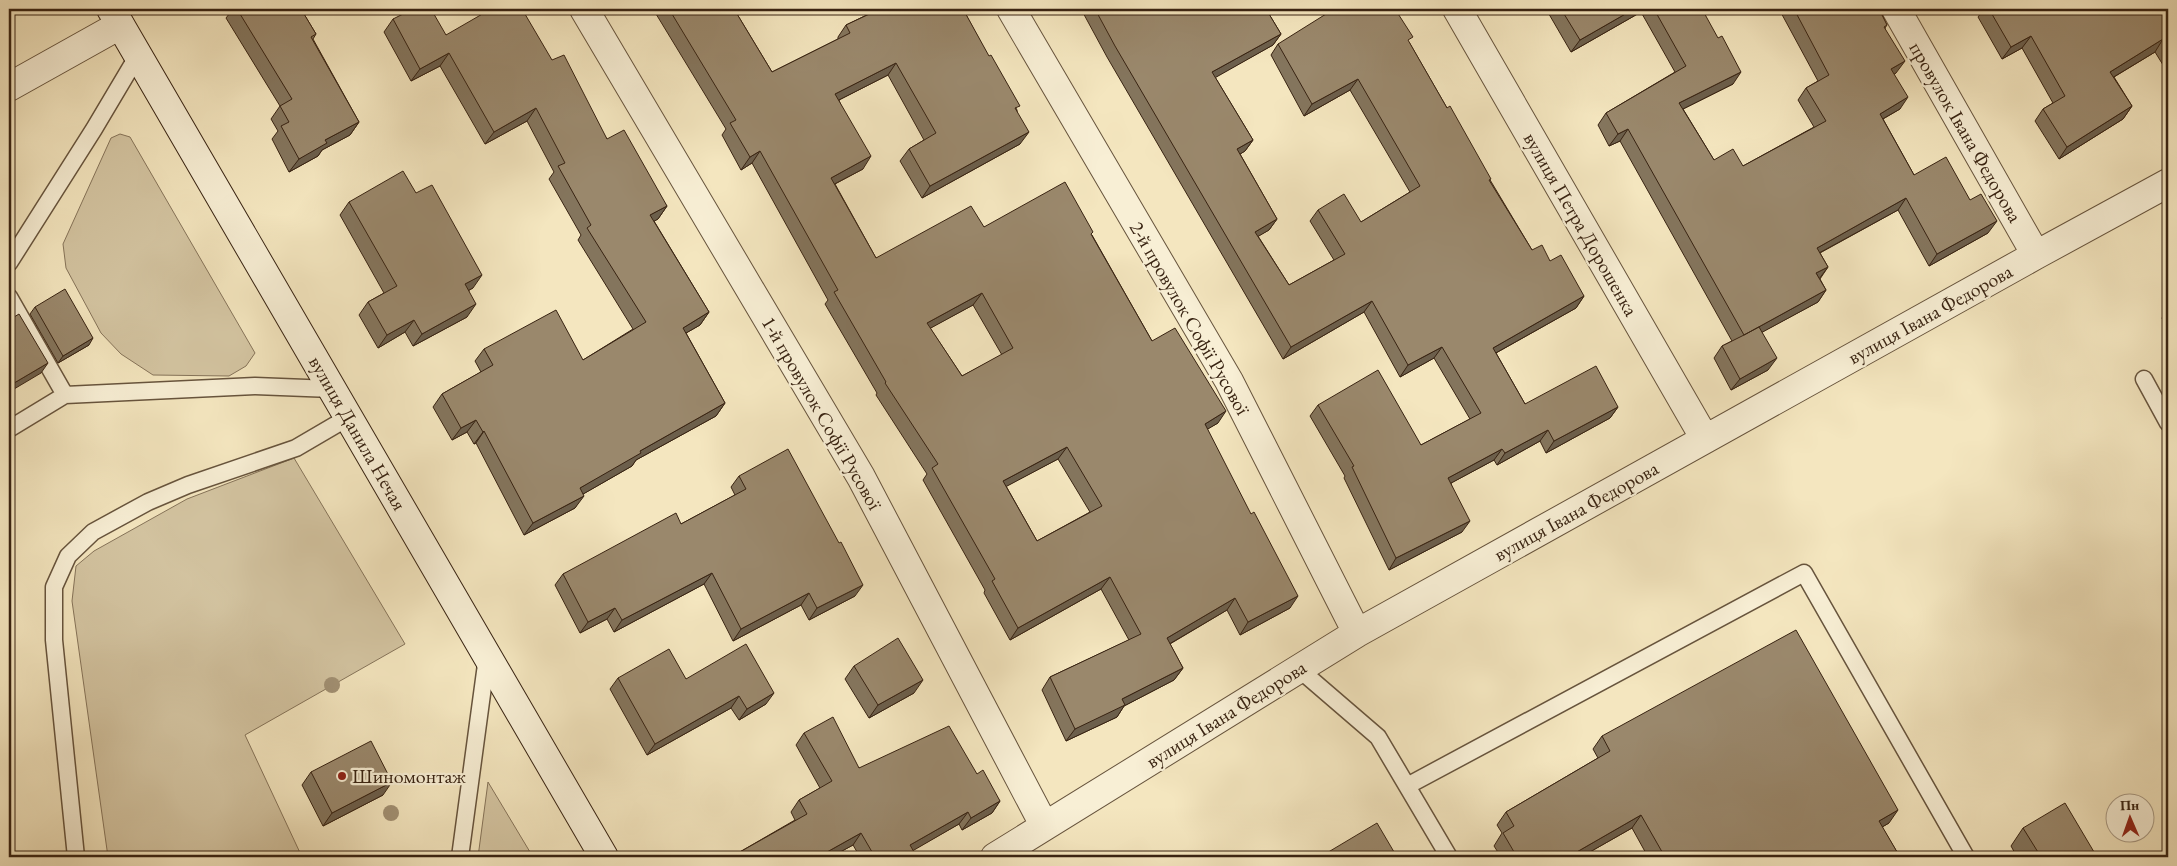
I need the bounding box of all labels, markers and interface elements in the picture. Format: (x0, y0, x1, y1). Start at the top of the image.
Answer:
street label: провулок Івана Федорова (1904, 37, 2028, 227)
street label: вулиця Петра Дорошенка (1518, 127, 1644, 321)
street label: 2-й провулок Софії Русової (1124, 217, 1257, 420)
street label: вулиця Івана Федорова (1843, 258, 2017, 370)
street label: 1-й провулок Софії Русової (756, 312, 889, 515)
street label: вулиця Данила Нечая (303, 351, 413, 515)
street label: вулиця Івана Федорова (1489, 455, 1663, 567)
street label: вулиця Івана Федорова (1141, 654, 1311, 774)
place label: Шиномонтаж (352, 763, 466, 789)
marker: Шиномонтаж (336, 770, 348, 782)
north arrow (2104, 794, 2154, 844)
text: Пн (2120, 796, 2139, 814)

